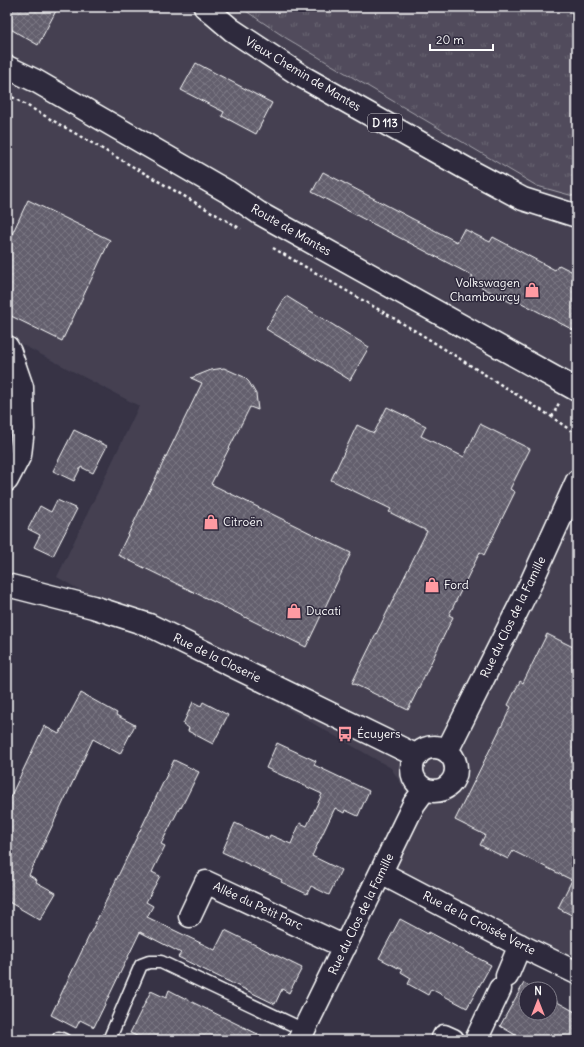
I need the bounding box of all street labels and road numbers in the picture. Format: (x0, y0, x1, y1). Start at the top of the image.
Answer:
street label: Vieux Chemin de Mantes (243, 33, 364, 114)
road number: D 113 (368, 114, 402, 132)
street label: Route de Mantes (249, 201, 334, 259)
street label: Rue du Clos de la Famille (477, 554, 548, 680)
street label: Rue de la Closerie (171, 630, 264, 685)
street label: Rue du Clos de la Famille (325, 851, 396, 977)
street label: Allée du Petit Parc (211, 878, 305, 933)
street label: Rue de la Croisée Verte (420, 888, 538, 958)

